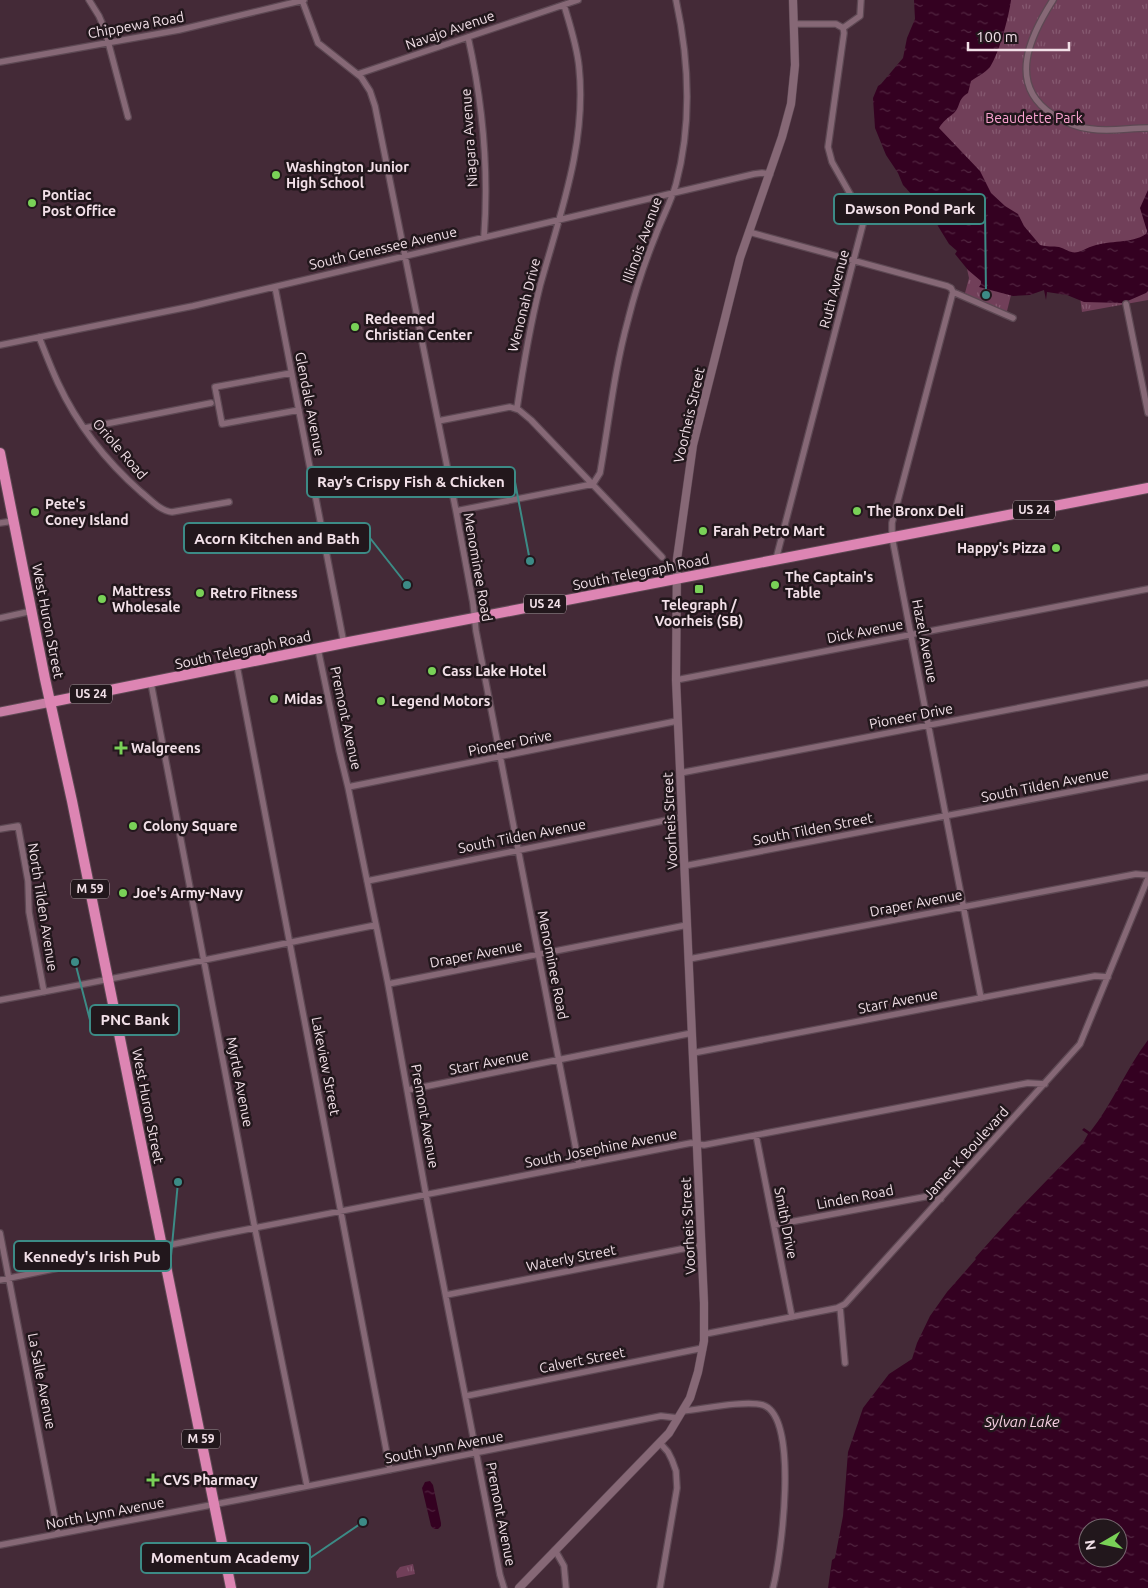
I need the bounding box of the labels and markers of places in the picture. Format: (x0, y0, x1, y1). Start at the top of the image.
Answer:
place label: Washington Junior High School (286, 159, 409, 191)
marker: Washington Junior High School (270, 169, 282, 181)
place label: Pontiac Post Office (42, 187, 116, 219)
callout: Dawson Pond Park (834, 194, 985, 224)
marker: Pontiac Post Office (26, 197, 38, 209)
place label: Redeemed Christian Center (365, 311, 472, 343)
marker: Redeemed Christian Center (349, 321, 361, 333)
callout: Ray’s Crispy Fish & Chicken (307, 467, 515, 497)
place label: Pete's Coney Island (45, 496, 129, 528)
place label: The Bronx Deli (867, 503, 964, 519)
marker: The Bronx Deli (851, 505, 863, 517)
marker: Pete's Coney Island (29, 506, 41, 518)
callout: Acorn Kitchen and Bath (184, 523, 370, 553)
place label: Farah Petro Mart (713, 523, 825, 539)
marker: Farah Petro Mart (697, 525, 709, 537)
place label: Happy's Pizza (957, 540, 1046, 556)
marker: Happy's Pizza (1050, 542, 1062, 554)
place label: The Captain's Table (785, 569, 874, 601)
marker: The Captain's Table (769, 579, 781, 591)
place label: Mattress Wholesale (112, 583, 181, 615)
marker: Telegraph / Voorheis (SB) (693, 583, 705, 595)
place label: Retro Fitness (210, 585, 298, 601)
marker: Retro Fitness (194, 587, 206, 599)
marker: Mattress Wholesale (96, 593, 108, 605)
place label: Telegraph / Voorheis (SB) (655, 597, 743, 629)
place label: Cass Lake Hotel (442, 663, 546, 679)
marker: Cass Lake Hotel (426, 665, 438, 677)
place label: Midas (284, 691, 323, 707)
marker: Midas (268, 693, 280, 705)
place label: Legend Motors (391, 693, 491, 709)
marker: Legend Motors (375, 695, 387, 707)
place label: Walgreens (131, 740, 201, 756)
marker: Walgreens (115, 742, 127, 754)
place label: Colony Square (143, 818, 238, 834)
marker: Colony Square (127, 820, 139, 832)
place label: Joe's Army-Navy (133, 885, 243, 901)
marker: Joe's Army-Navy (117, 887, 129, 899)
callout: PNC Bank (90, 1005, 179, 1035)
callout: Kennedy's Irish Pub (14, 1241, 171, 1271)
place label: CVS Pharmacy (163, 1472, 258, 1488)
marker: CVS Pharmacy (147, 1474, 159, 1486)
callout: Momentum Academy (141, 1543, 310, 1573)

